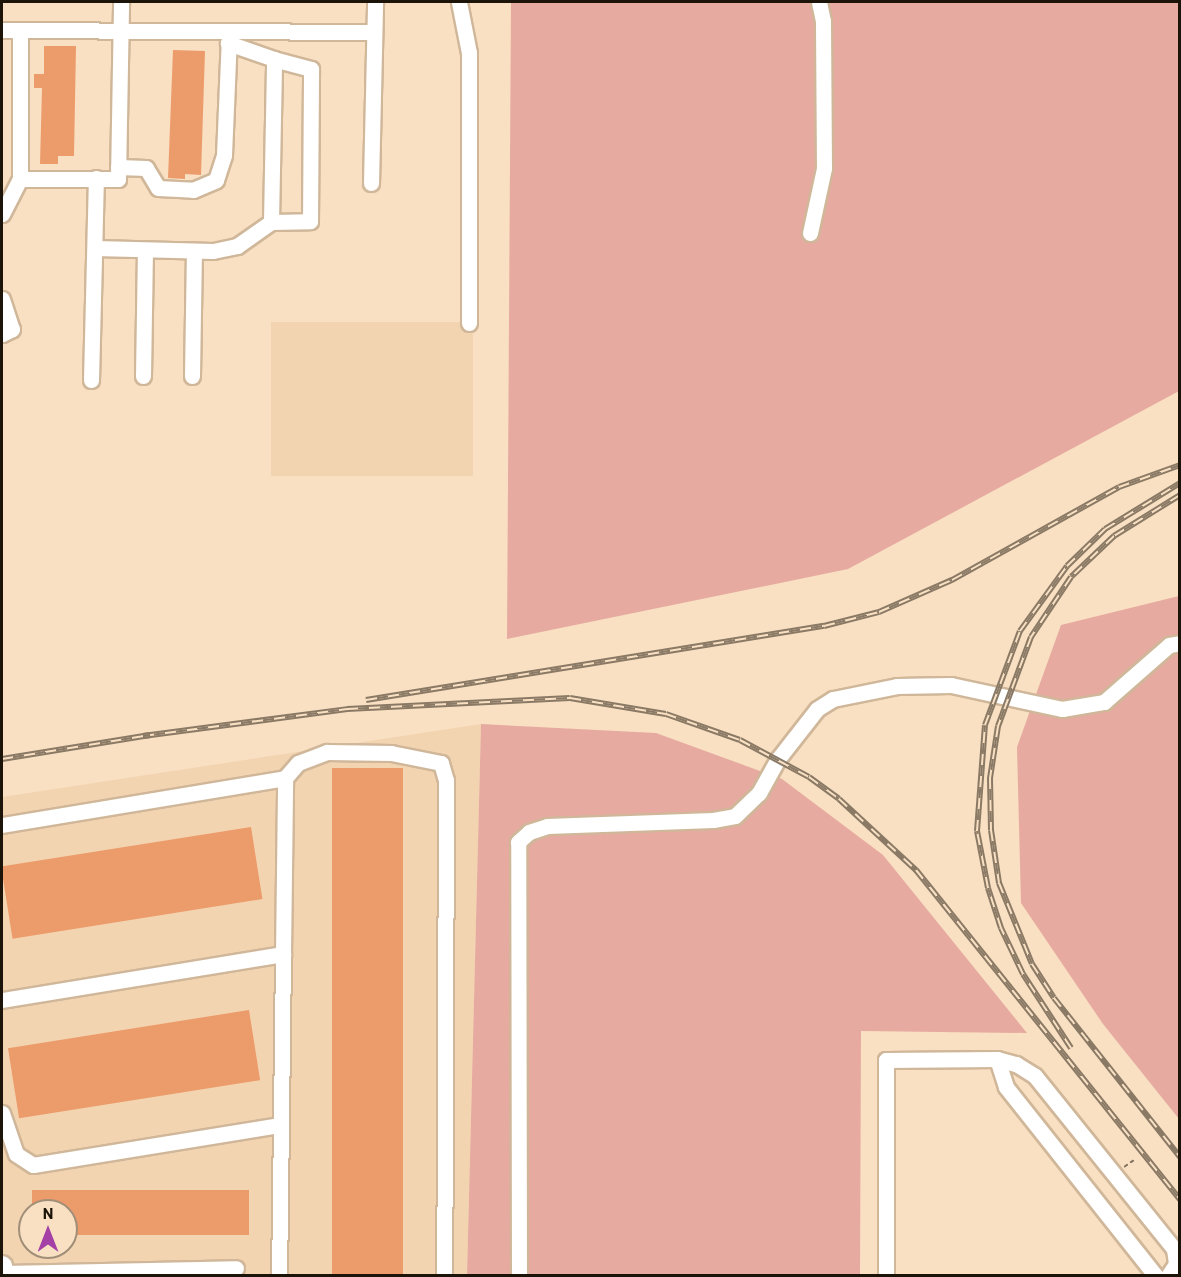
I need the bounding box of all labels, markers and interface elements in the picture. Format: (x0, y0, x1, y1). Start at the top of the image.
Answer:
north arrow (18, 1199, 78, 1259)
text: N (43, 1203, 53, 1222)

